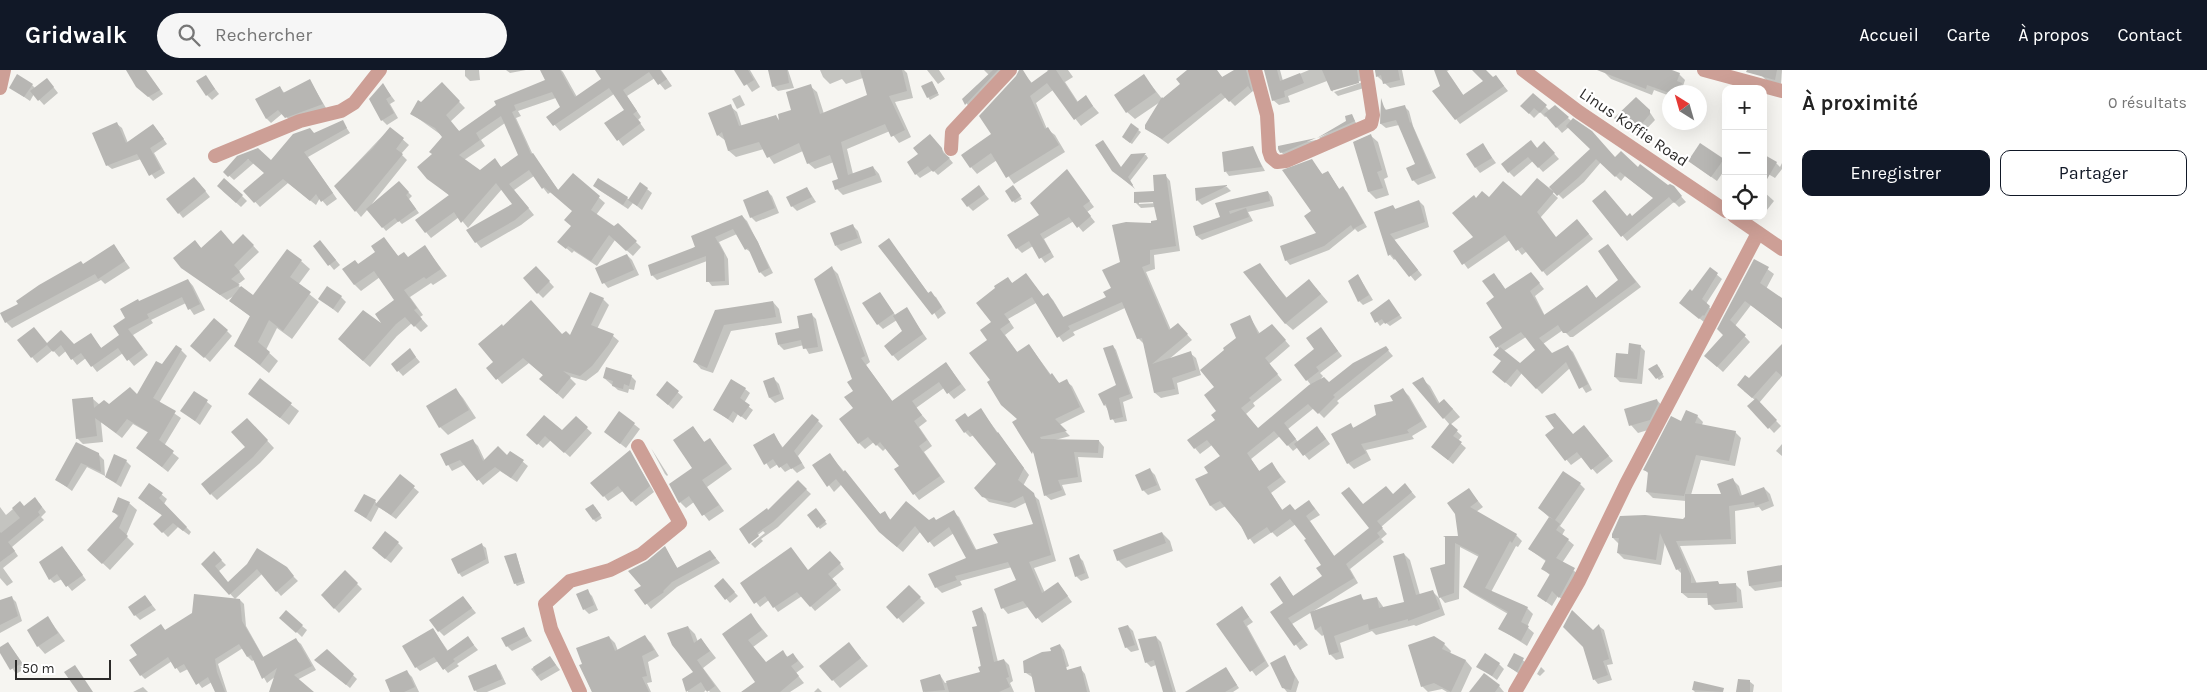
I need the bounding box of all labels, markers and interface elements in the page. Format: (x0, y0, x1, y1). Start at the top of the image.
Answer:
search box (157, 13, 507, 58)
text: Gridwalk (25, 21, 127, 49)
icon: search (175, 21, 203, 49)
text: Rechercher (215, 24, 312, 46)
text: Accueil (1859, 24, 1919, 46)
text: Carte (1947, 24, 1990, 46)
text: À propos (2018, 24, 2090, 46)
text: Contact (2118, 24, 2182, 46)
street label: Linus Koffie Road (1576, 84, 1692, 170)
north arrow (1662, 85, 1707, 130)
map controls (1722, 85, 1767, 220)
button: + (1722, 85, 1767, 130)
text: À proximité (1802, 91, 1918, 115)
text: 0 résultats (2108, 93, 2187, 112)
button: − (1722, 130, 1767, 175)
button: Enregistrer (1802, 150, 1990, 196)
button: Partager (2000, 150, 2187, 196)
button: locate (1722, 175, 1767, 220)
scale bar (15, 657, 111, 680)
text: 50 m (22, 660, 55, 677)

